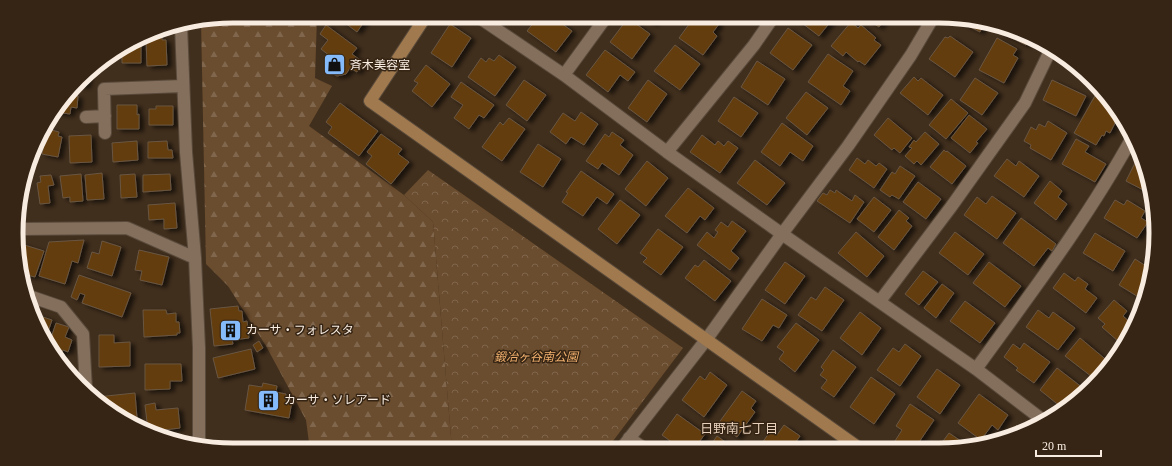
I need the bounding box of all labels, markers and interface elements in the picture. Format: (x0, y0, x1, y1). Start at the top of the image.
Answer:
shop icon: 斉木美容室 (322, 52, 348, 78)
place label: 斉木美容室 (350, 58, 410, 72)
building icon: カーサ・フォレスタ (217, 317, 243, 343)
place label: カーサ・フォレスタ (246, 323, 354, 337)
park label: 鍛冶ヶ谷南公園 (494, 350, 580, 364)
building icon: カーサ・ソレアード (255, 387, 281, 413)
place label: カーサ・ソレアード (284, 393, 391, 407)
district label: 日野南七丁目 (700, 421, 778, 436)
scale bar (1036, 432, 1101, 458)
text: 20 m (1042, 439, 1067, 453)

